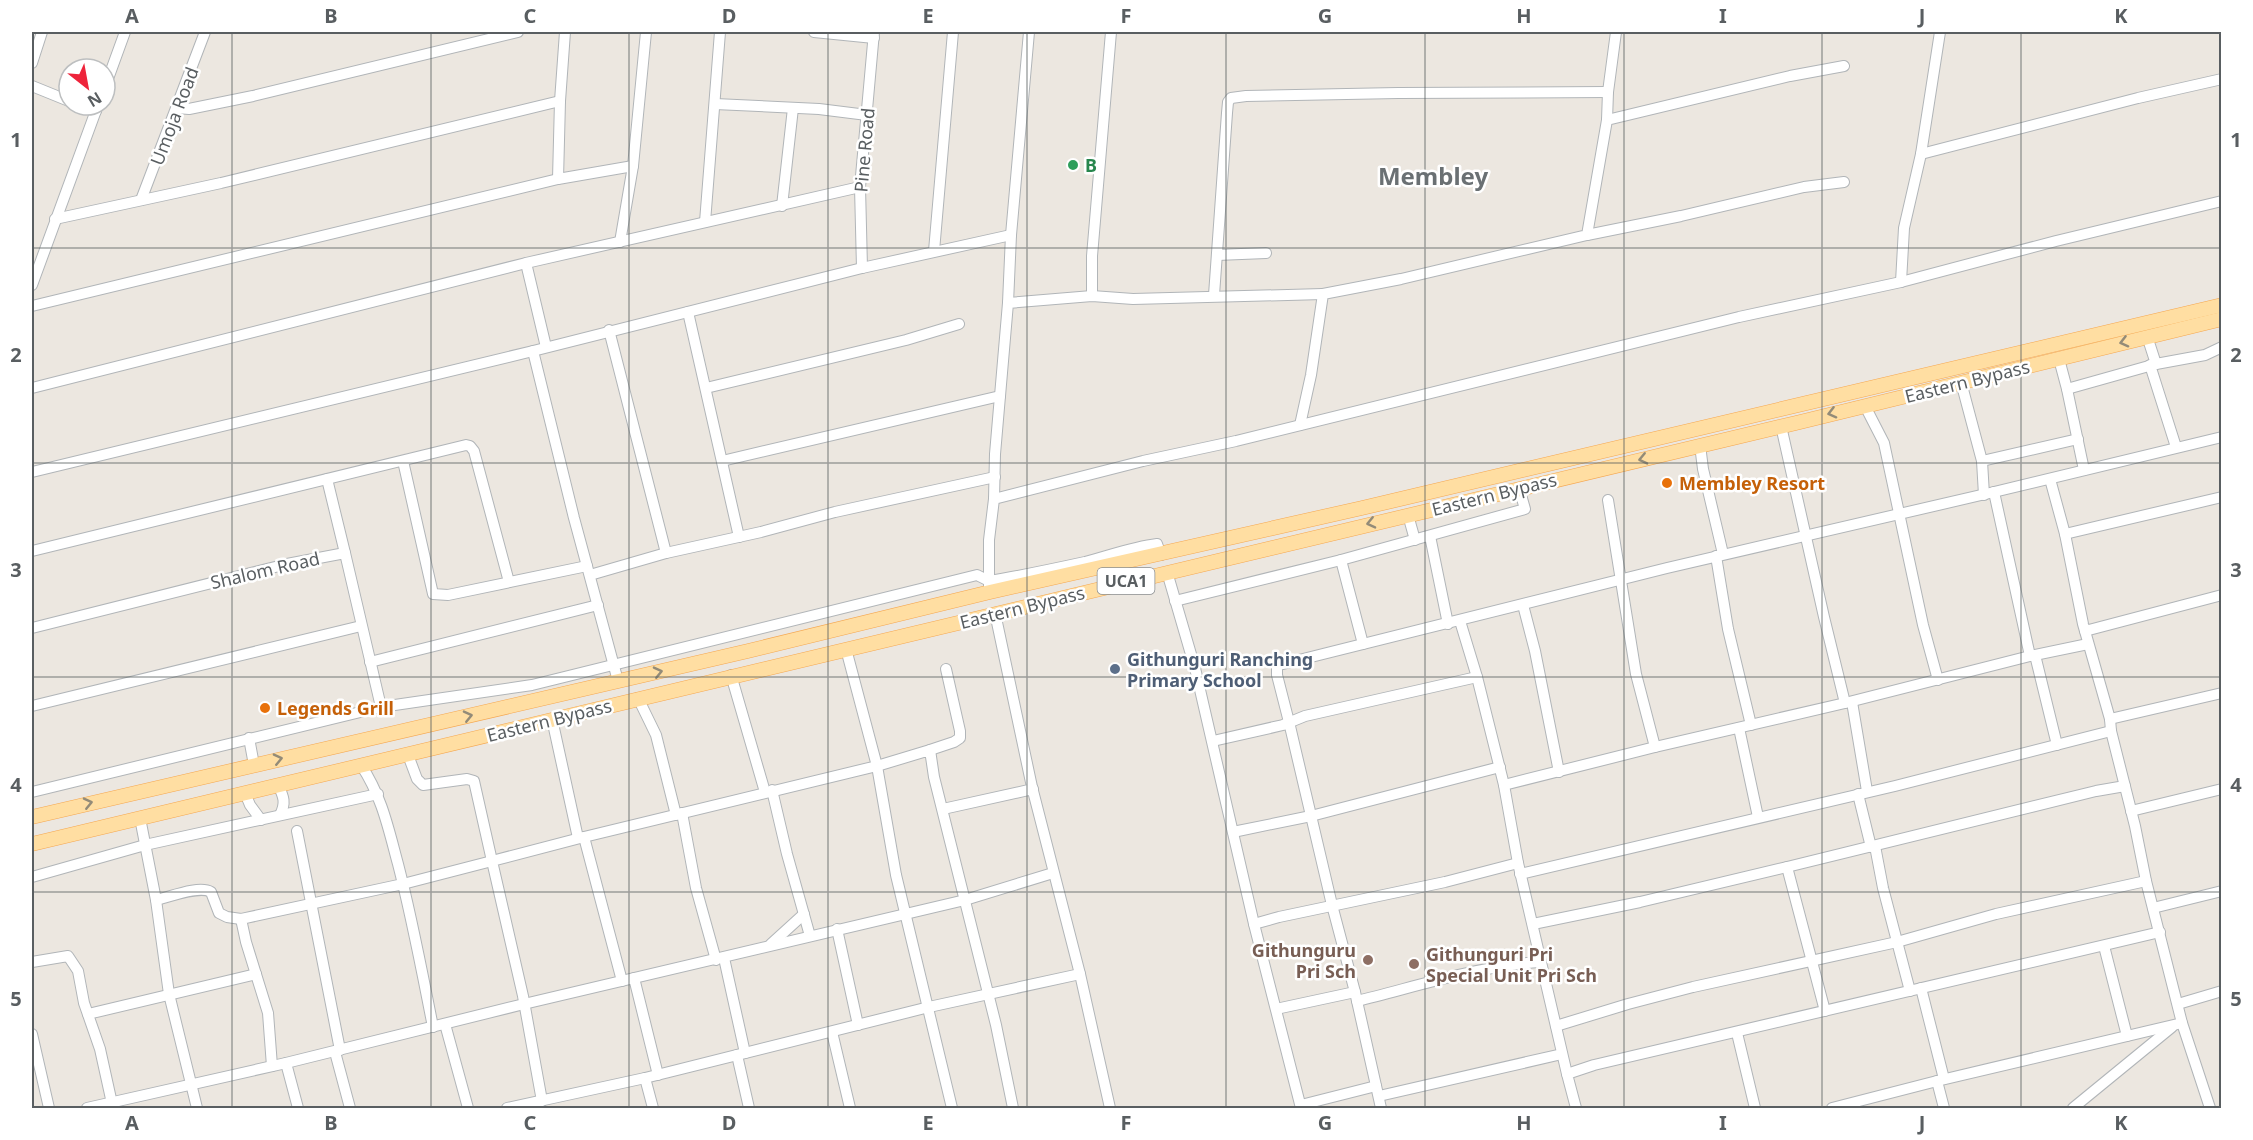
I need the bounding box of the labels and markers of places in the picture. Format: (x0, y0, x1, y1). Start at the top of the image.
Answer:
place label: B (1085, 153, 1097, 177)
marker: B (1066, 158, 1080, 172)
place label: Membley Resort (1679, 471, 1825, 495)
marker: Membley Resort (1660, 476, 1674, 490)
place label: Githunguri Ranching Primary School (1127, 647, 1313, 692)
marker: Githunguri Ranching Primary School (1108, 662, 1122, 676)
place label: Legends Grill (277, 696, 394, 720)
marker: Legends Grill (258, 701, 272, 715)
place label: Githunguru Pri Sch (1252, 938, 1356, 983)
place label: Githunguri Pri Special Unit Pri Sch (1426, 942, 1597, 987)
marker: Githunguru Pri Sch (1361, 953, 1375, 967)
marker: Githunguri Pri Special Unit Pri Sch (1407, 957, 1421, 971)

